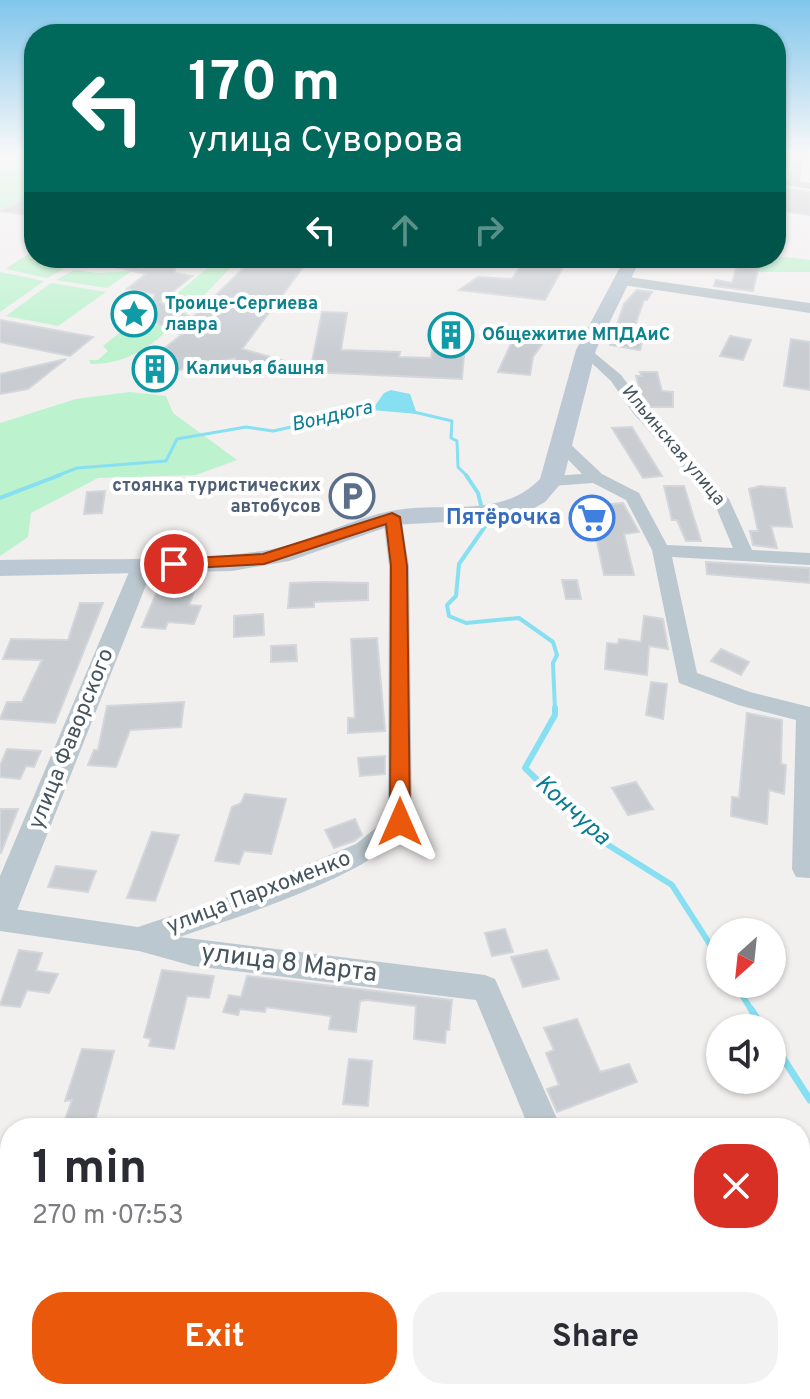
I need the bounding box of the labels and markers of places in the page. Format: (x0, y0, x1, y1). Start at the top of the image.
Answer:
place icon: Троице-Сергиева лавра (110, 290, 158, 338)
place label: Троице-Сергиева лавра (165, 293, 318, 337)
building icon: Общежитие МПДАиС (427, 311, 475, 359)
place label: Общежитие МПДАиС (482, 324, 670, 347)
building icon: Каличья башня (131, 345, 179, 393)
place label: Каличья башня (186, 358, 325, 381)
parking icon: стоянка туристических автобусов (328, 472, 376, 520)
place label: стоянка туристических автобусов (112, 475, 321, 519)
supermarket icon: Пятёрочка (568, 494, 616, 542)
place label: Пятёрочка (446, 505, 561, 532)
pin (140, 530, 208, 598)

